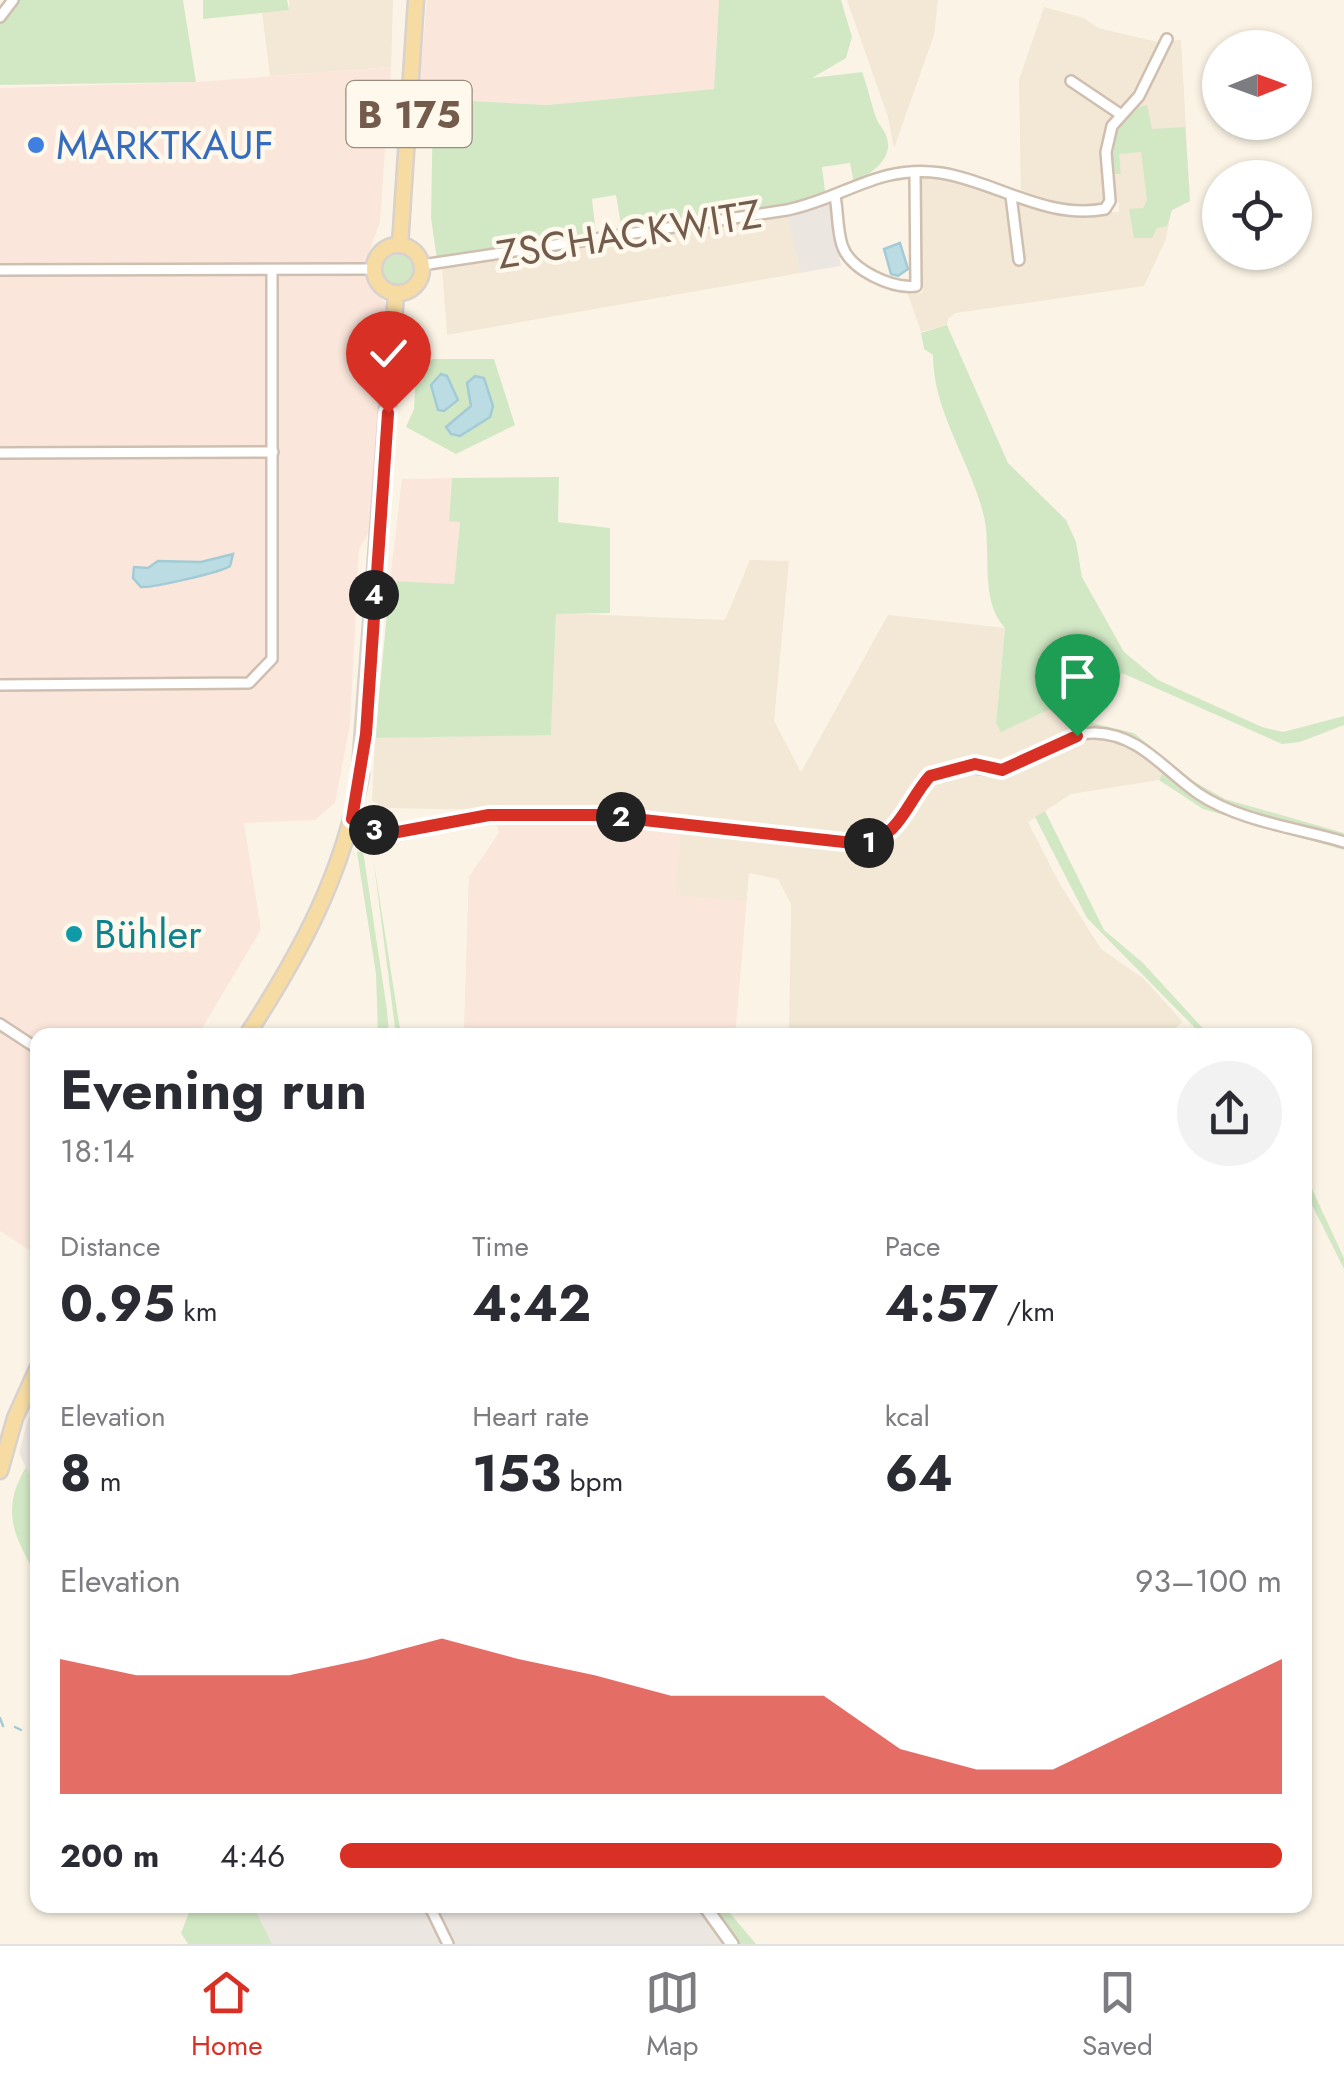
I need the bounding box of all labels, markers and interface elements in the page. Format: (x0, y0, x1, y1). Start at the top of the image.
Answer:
north arrow (1202, 30, 1312, 140)
map controls (1202, 30, 1312, 270)
road number: B 175 (346, 81, 472, 147)
place label: MARKTKAUF (56, 116, 274, 174)
marker: MARKTKAUF (25, 134, 47, 156)
button: locate (1202, 160, 1312, 270)
street label: ZSCHACKWITZ (493, 184, 765, 284)
pin (346, 311, 431, 414)
icon: check (361, 326, 416, 381)
pin: 4 (349, 570, 399, 620)
text: 4 (364, 574, 384, 615)
pin (1035, 634, 1120, 737)
icon: arrive (1050, 649, 1105, 704)
pin: 2 (596, 792, 646, 842)
text: 2 (612, 796, 630, 837)
pin: 3 (349, 805, 399, 855)
text: 3 (365, 809, 383, 850)
pin: 1 (844, 818, 894, 868)
text: 1 (862, 822, 876, 863)
place label: Bühler (94, 905, 202, 963)
marker: Bühler (63, 923, 85, 945)
text: Evening run (60, 1050, 367, 1130)
button: share (1177, 1061, 1282, 1166)
text: 18:14 (60, 1128, 135, 1174)
text: Distance (60, 1226, 160, 1267)
text: Time (472, 1226, 529, 1267)
text: Pace (885, 1226, 940, 1267)
text: 0.95 (60, 1267, 175, 1340)
text: 4:42 (472, 1267, 591, 1340)
text: 4:57 (885, 1267, 998, 1340)
text: km (175, 1291, 217, 1332)
text: /km (998, 1291, 1055, 1332)
text: Elevation (60, 1396, 166, 1437)
text: Heart rate (472, 1396, 589, 1437)
text: kcal (885, 1396, 930, 1437)
text: 8 (60, 1437, 91, 1510)
text: 153 (472, 1437, 561, 1510)
text: 64 (885, 1437, 953, 1510)
text: m (91, 1461, 122, 1502)
text: bpm (561, 1461, 623, 1502)
text: Elevation (60, 1558, 181, 1604)
text: 93–100 m (1135, 1558, 1282, 1604)
text: 200 m (60, 1833, 159, 1879)
text: 4:46 (220, 1833, 285, 1879)
tab: Home (191, 1965, 263, 2066)
tab: Map (645, 1965, 700, 2066)
tab: Saved (1082, 1965, 1153, 2066)

